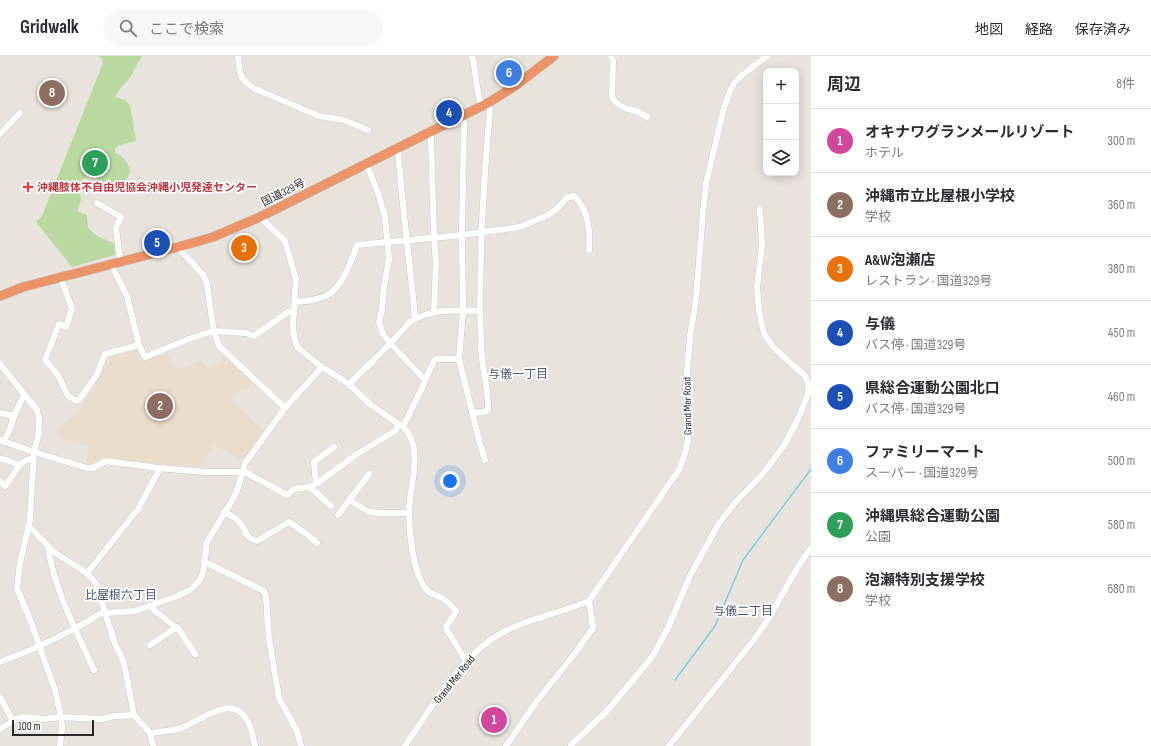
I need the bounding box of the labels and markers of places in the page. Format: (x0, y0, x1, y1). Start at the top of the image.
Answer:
pin: 6 (496, 58, 522, 88)
pin: 8 (39, 78, 65, 108)
pin: 4 (436, 98, 462, 128)
pin: 7 (82, 148, 108, 178)
marker: 沖縄肢体不自由児協会沖縄小児発達センター (22, 181, 34, 193)
place label: 沖縄肢体不自由児協会沖縄小児発達センター (37, 181, 257, 194)
pin: 5 (144, 228, 170, 258)
pin: 3 (231, 233, 257, 263)
pin: 2 (147, 391, 173, 421)
pin: 1 (481, 705, 507, 735)

